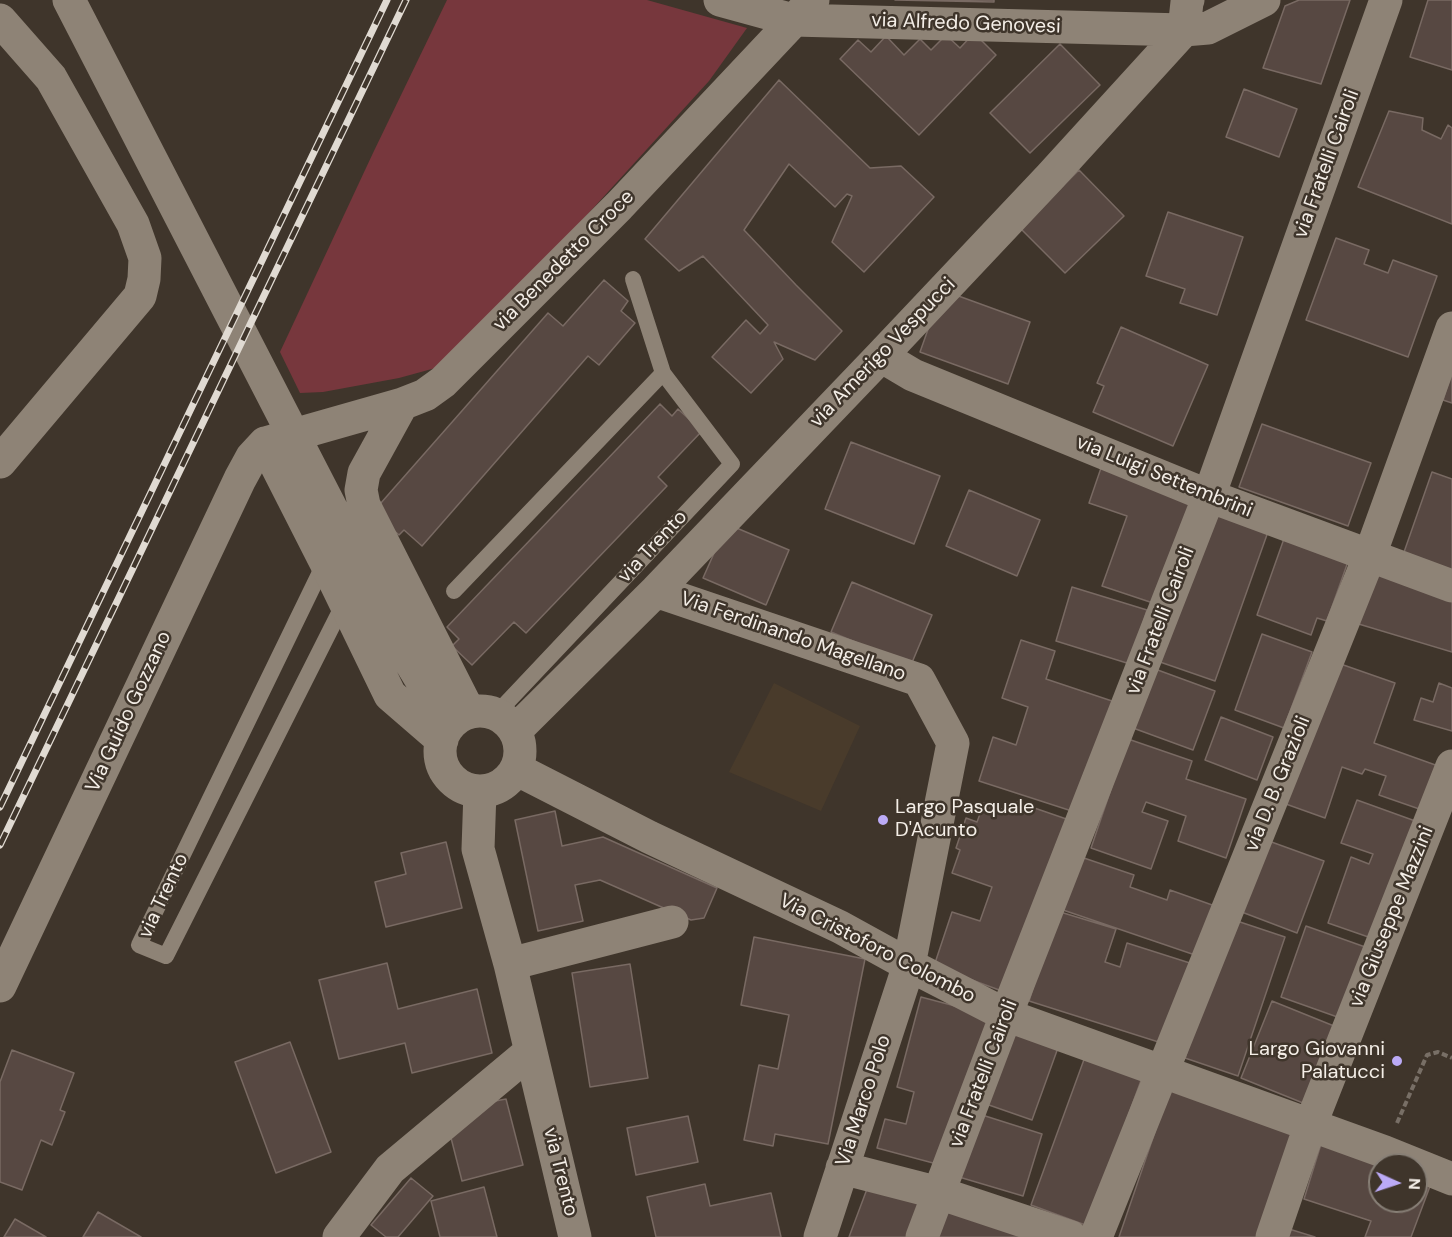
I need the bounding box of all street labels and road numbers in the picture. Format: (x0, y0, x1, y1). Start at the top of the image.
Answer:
street label: via Alfredo Genovesi (871, 9, 1061, 39)
street label: via Fratelli Cairoli (1289, 86, 1365, 242)
street label: via Benedetto Croce (488, 185, 640, 337)
street label: via Amerigo Vespucci (805, 273, 961, 433)
street label: via Luigi Settembrini (1072, 431, 1256, 523)
street label: via Trento (613, 506, 693, 588)
street label: via Fratelli Cairoli (1122, 544, 1200, 698)
street label: Via Ferdinando Magellano (677, 587, 909, 687)
street label: Via Guido Gozzano (81, 628, 177, 796)
street label: via D. B. Grazioli (1240, 713, 1316, 855)
street label: via Giuseppe Mazzini (1345, 823, 1439, 1011)
street label: via Trento (134, 850, 194, 942)
street label: Via Cristoforo Colombo (775, 889, 979, 1009)
street label: via Fratelli Cairoli (945, 997, 1023, 1151)
street label: Via Marco Polo (831, 1032, 897, 1170)
street label: via Trento (537, 1125, 583, 1219)

